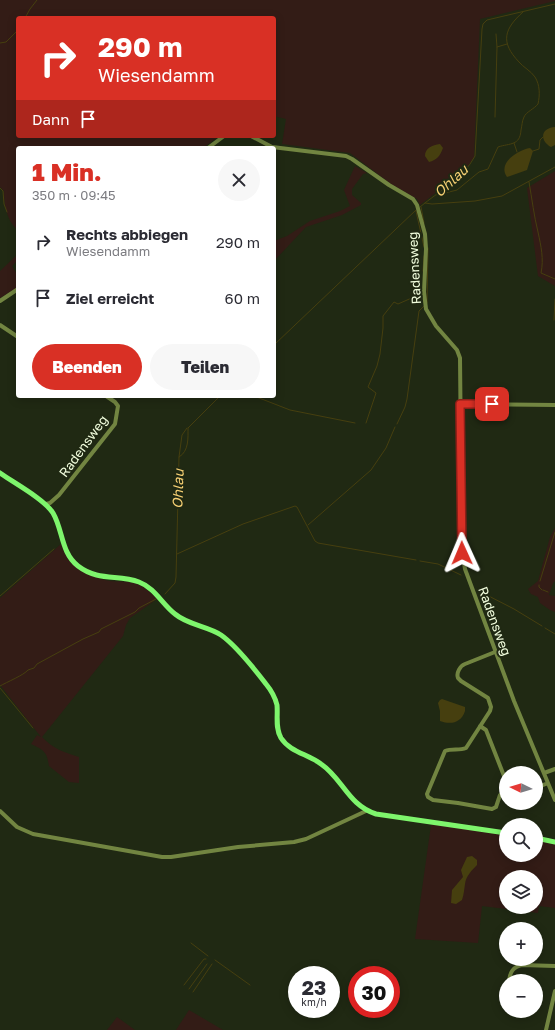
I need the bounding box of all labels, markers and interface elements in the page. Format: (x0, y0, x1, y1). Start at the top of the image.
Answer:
text: 290 m (98, 30, 183, 63)
icon: right (32, 32, 84, 84)
text: Wiesendamm (98, 64, 215, 86)
icon: arrive (77, 108, 99, 130)
text: Dann (32, 110, 69, 128)
text: 1 Min. (32, 157, 102, 186)
button: close (218, 159, 260, 201)
water label: Ohlau (430, 160, 472, 200)
text: 350 m · 09:45 (32, 187, 116, 203)
text: Rechts abbiegen (66, 225, 188, 243)
icon: right (32, 231, 54, 253)
street label: Radensweg (404, 231, 424, 305)
text: 290 m (216, 233, 260, 251)
text: Wiesendamm (66, 243, 150, 259)
icon: arrive (32, 287, 54, 309)
text: Ziel erreicht (66, 289, 154, 307)
text: 60 m (225, 289, 260, 307)
button: Beenden (32, 344, 142, 390)
button: Teilen (150, 344, 260, 390)
pin (475, 387, 509, 421)
icon: arrive (481, 393, 503, 415)
street label: Radensweg (55, 412, 111, 480)
water label: Ohlau (168, 467, 187, 509)
position arrow (441, 532, 483, 574)
street label: Radensweg (475, 584, 515, 658)
north arrow (499, 766, 543, 810)
map controls (499, 766, 543, 1018)
button: search (499, 818, 543, 862)
button: layers (499, 870, 543, 914)
button: + (499, 922, 543, 966)
speed limit sign: 30 (348, 966, 400, 1018)
button: − (499, 974, 543, 1018)
text: 23 (302, 975, 326, 999)
text: km/h (301, 996, 327, 1008)

